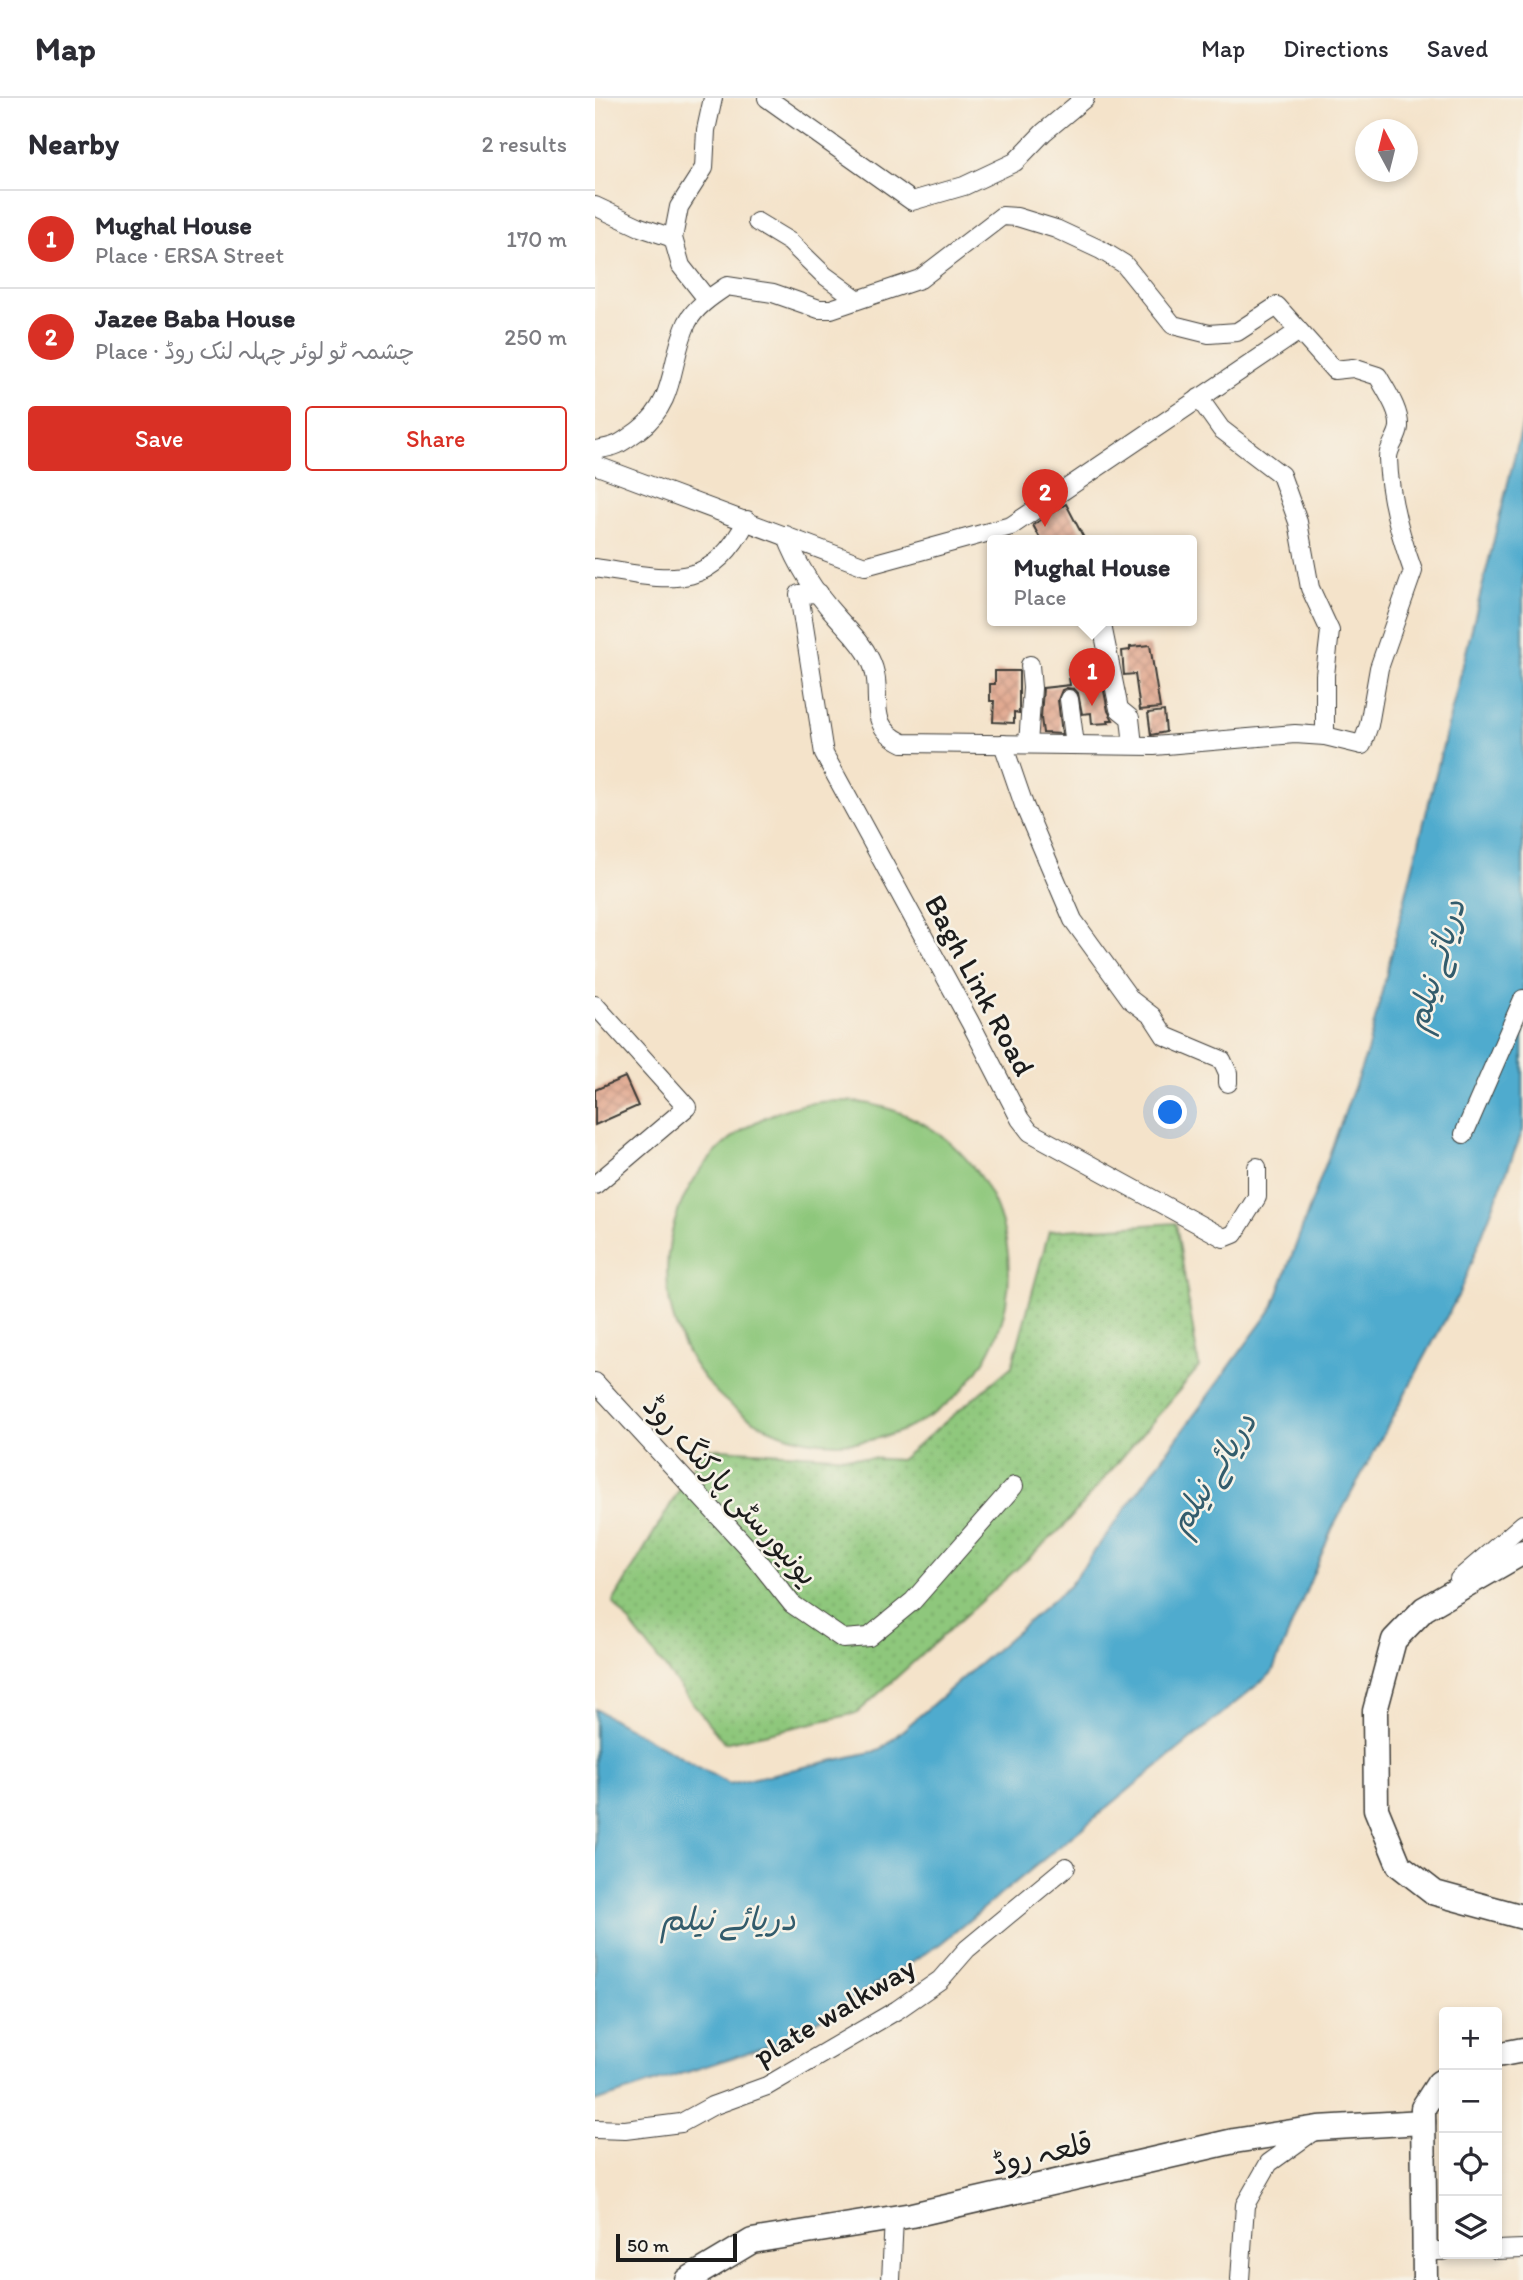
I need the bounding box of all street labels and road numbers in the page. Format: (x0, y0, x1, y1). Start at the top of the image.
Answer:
street label: Bagh Link Road (917, 888, 1043, 1082)
street label: یونیورسٹی پارکنگ روڈ (635, 1387, 826, 1594)
street label: plate walkway (746, 1948, 922, 2074)
street label: قلعہ روڈ (988, 2123, 1096, 2183)

